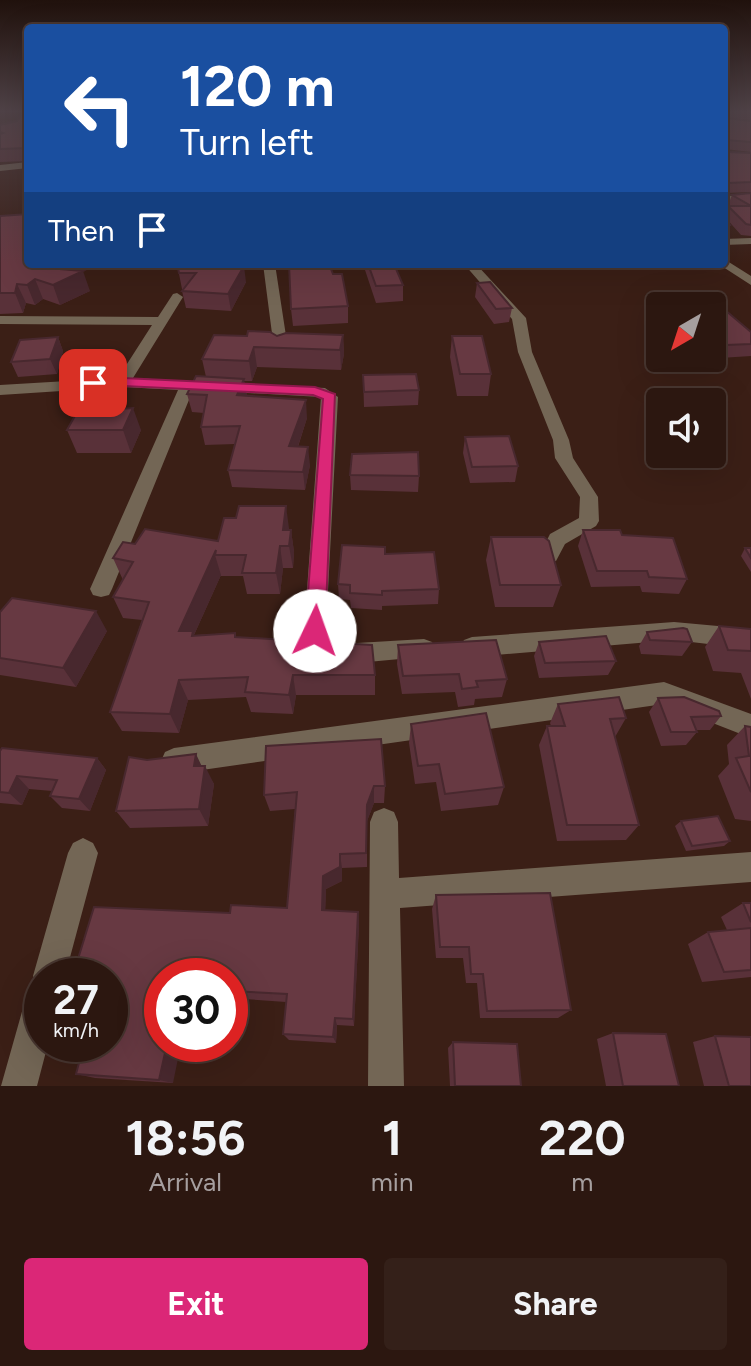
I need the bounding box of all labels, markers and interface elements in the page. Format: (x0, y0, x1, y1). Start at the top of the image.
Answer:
text: 120 m (180, 53, 335, 120)
icon: left (48, 56, 152, 160)
text: Turn left (180, 121, 314, 164)
icon: arrive (130, 208, 174, 252)
text: Then (48, 212, 114, 249)
north arrow (646, 292, 726, 372)
map controls (646, 292, 726, 468)
pin (59, 349, 127, 417)
icon: arrive (71, 361, 115, 405)
button: sound (646, 388, 726, 468)
position arrow (273, 589, 357, 673)
speed limit sign: 30 (144, 958, 248, 1062)
text: 27 (53, 976, 99, 1024)
text: km/h (53, 1018, 99, 1042)
text: 18:56 (125, 1109, 245, 1167)
text: 1 (382, 1109, 402, 1167)
text: 220 (539, 1109, 626, 1167)
text: Arrival (149, 1166, 222, 1198)
text: min (371, 1166, 413, 1198)
text: m (571, 1166, 593, 1198)
button: Exit (24, 1258, 368, 1350)
button: Share (384, 1258, 727, 1350)

